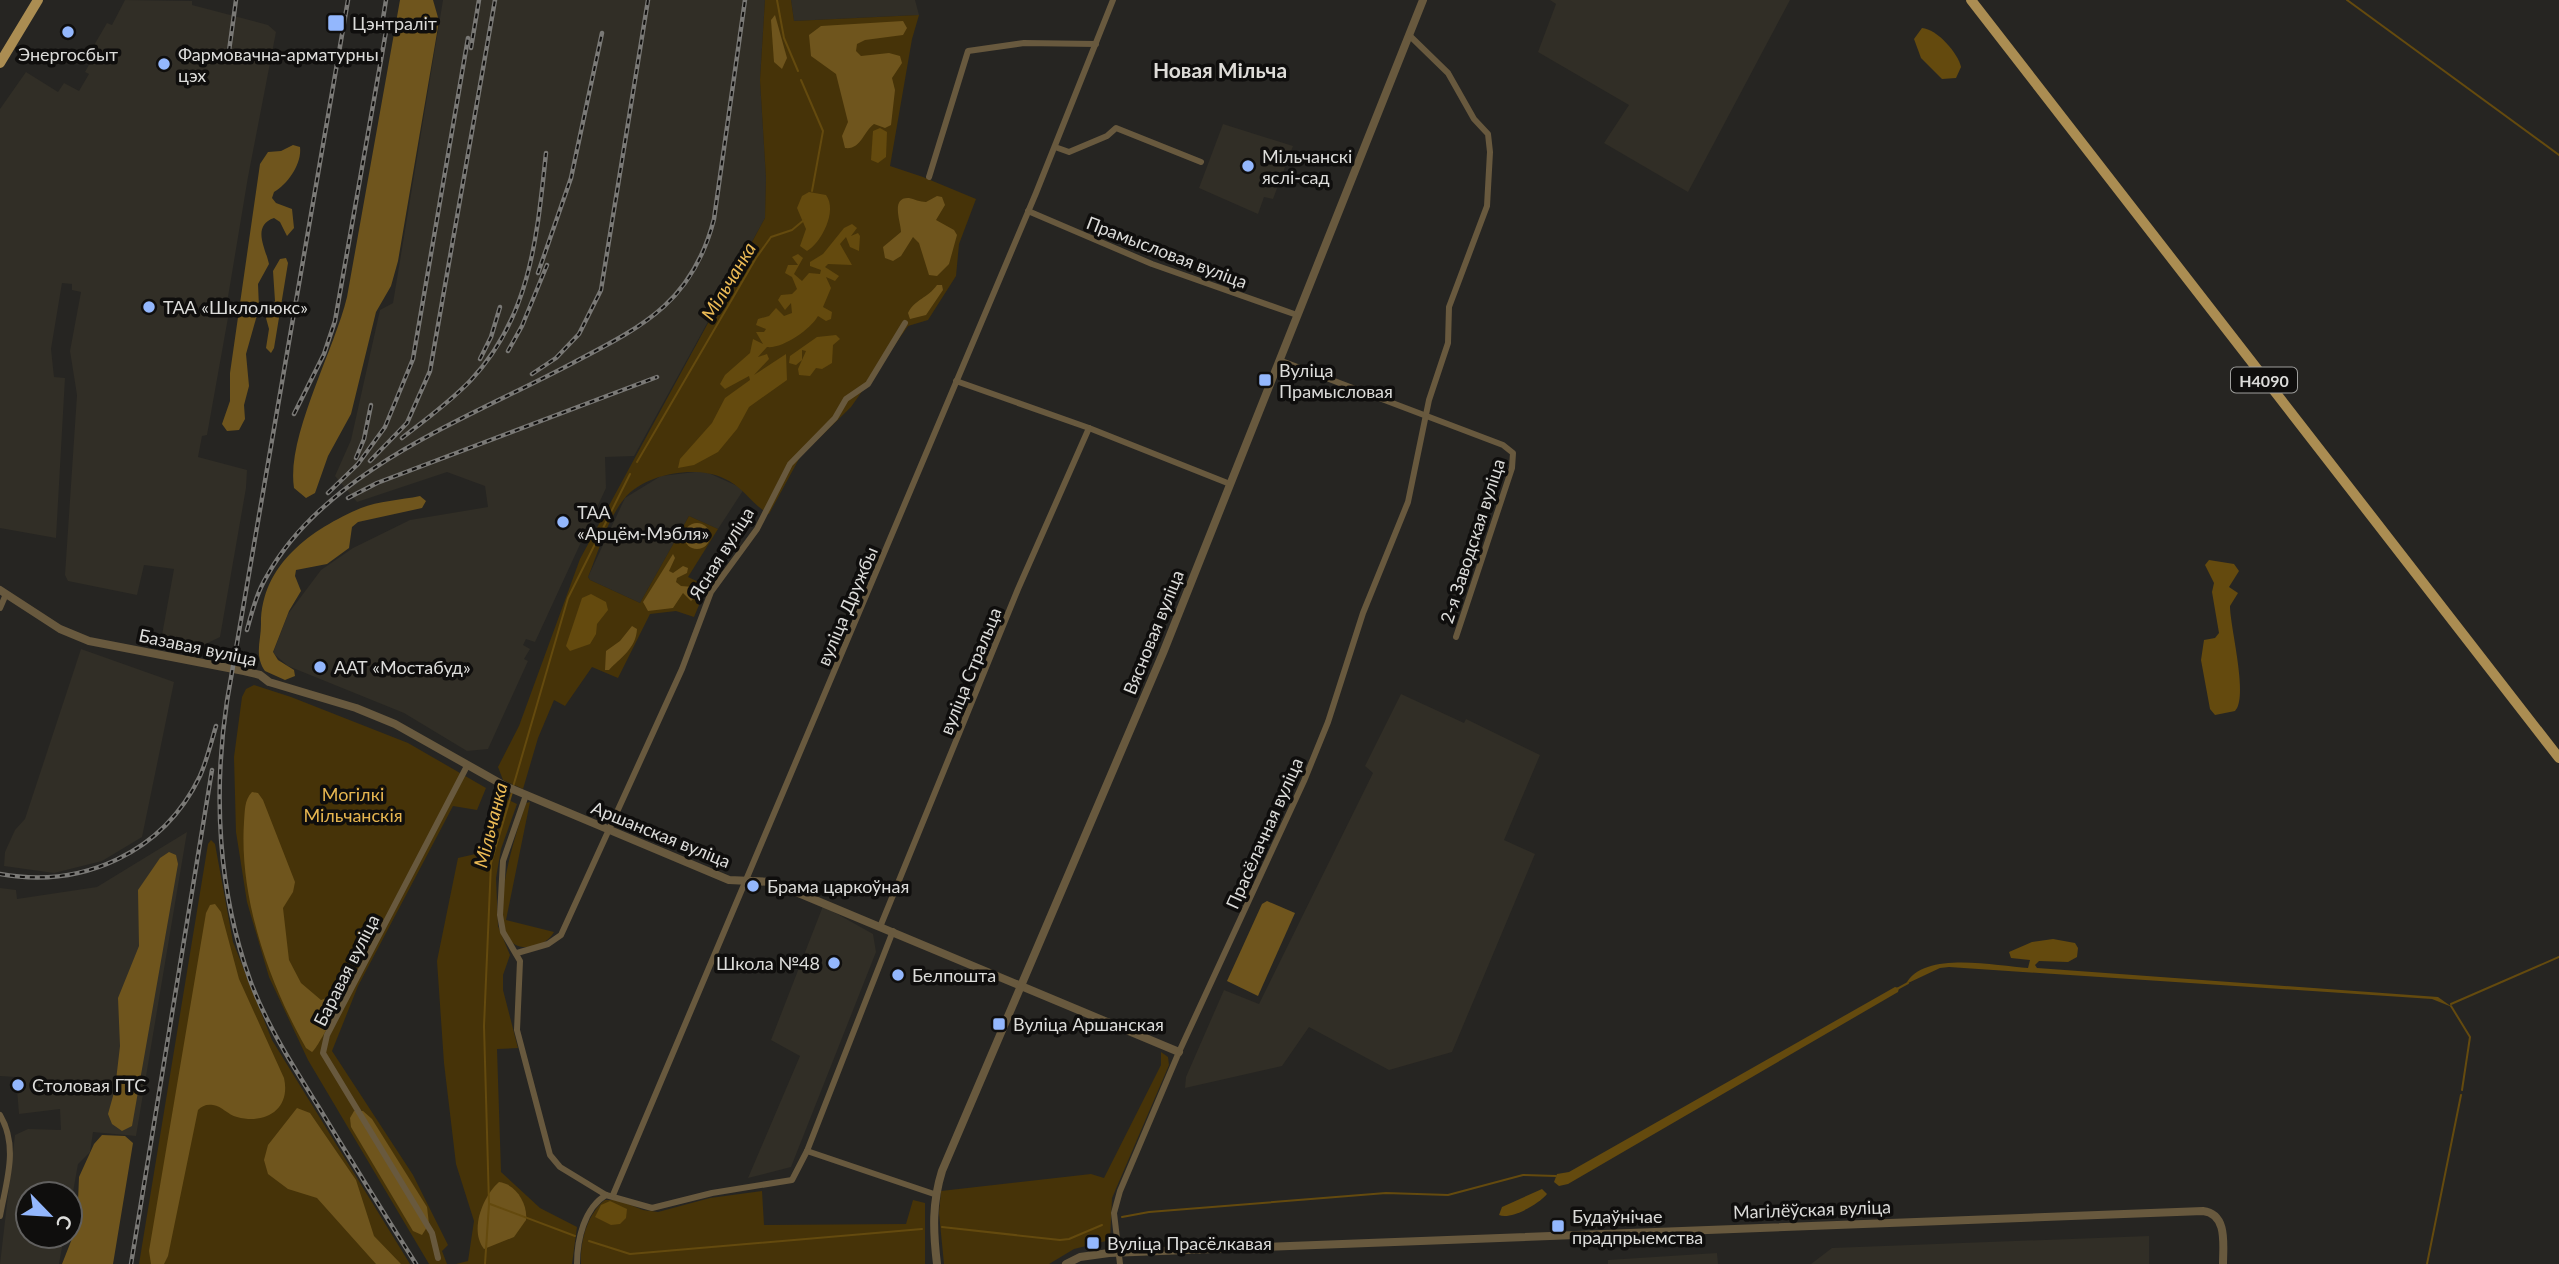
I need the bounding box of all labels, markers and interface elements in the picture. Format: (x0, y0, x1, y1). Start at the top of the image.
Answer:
place label: Цэнтраліт (352, 12, 437, 34)
marker: Цэнтраліт (326, 13, 346, 33)
marker: Энергосбыт (60, 24, 76, 40)
place label: Энергосбыт (18, 43, 118, 65)
place label: Фармовачна-арматурны цэх (178, 43, 379, 86)
marker: Фармовачна-арматурны цэх (156, 56, 172, 72)
district label: Новая Мільча (1153, 57, 1287, 82)
place label: Мільчанскі яслі-сад (1262, 145, 1352, 188)
marker: Мільчанскі яслі-сад (1240, 158, 1256, 174)
street label: Прамысловая вуліца (1084, 211, 1250, 293)
water label: Мільчанка (696, 238, 760, 324)
place label: ТАА «Шклолюкс» (163, 296, 308, 318)
marker: ТАА «Шклолюкс» (141, 299, 157, 315)
place label: Вуліца Прамысловая (1279, 359, 1393, 402)
road number: Н4090 (2231, 368, 2297, 392)
marker: Вуліца Прамысловая (1257, 372, 1273, 388)
street label: 2-я Заводская вуліца (1435, 456, 1509, 626)
place label: ТАА «Арцём-Мэбля» (577, 501, 709, 544)
street label: Ясная вуліца (683, 503, 758, 604)
marker: ТАА «Арцём-Мэбля» (555, 514, 571, 530)
street label: вуліца Дружбы (812, 543, 882, 669)
street label: Вясновая вуліца (1118, 567, 1188, 697)
street label: вуліца Стральца (934, 604, 1006, 738)
street label: Базавая вуліца (137, 624, 259, 670)
place label: ААТ «Мостабуд» (334, 656, 471, 678)
marker: ААТ «Мостабуд» (312, 659, 328, 675)
street label: Прасёлачная вуліца (1221, 754, 1307, 912)
water label: Мільчанка (468, 780, 512, 870)
park label: Могілкі Мільчанскія (303, 783, 403, 826)
street label: Аршанская вуліца (588, 796, 734, 872)
place label: Брама царкоўная (767, 875, 909, 897)
marker: Брама царкоўная (745, 878, 761, 894)
street label: Баравая вуліца (308, 911, 384, 1029)
place label: Школа №48 (716, 952, 820, 974)
marker: Школа №48 (826, 955, 842, 971)
place label: Белпошта (912, 964, 996, 986)
marker: Белпошта (890, 967, 906, 983)
place label: Вуліца Аршанская (1013, 1013, 1164, 1035)
marker: Вуліца Аршанская (991, 1016, 1007, 1032)
place label: Столовая ГТС (32, 1074, 146, 1096)
marker: Столовая ГТС (10, 1077, 26, 1093)
north arrow (14, 1180, 84, 1250)
street label: Магілёўская вуліца (1733, 1195, 1891, 1223)
place label: Будаўнічае прадпрыемства (1572, 1205, 1703, 1248)
text: С (52, 1212, 78, 1233)
marker: Будаўнічае прадпрыемства (1550, 1218, 1566, 1234)
place label: Вуліца Прасёлкавая (1107, 1232, 1272, 1254)
marker: Вуліца Прасёлкавая (1085, 1235, 1101, 1251)

